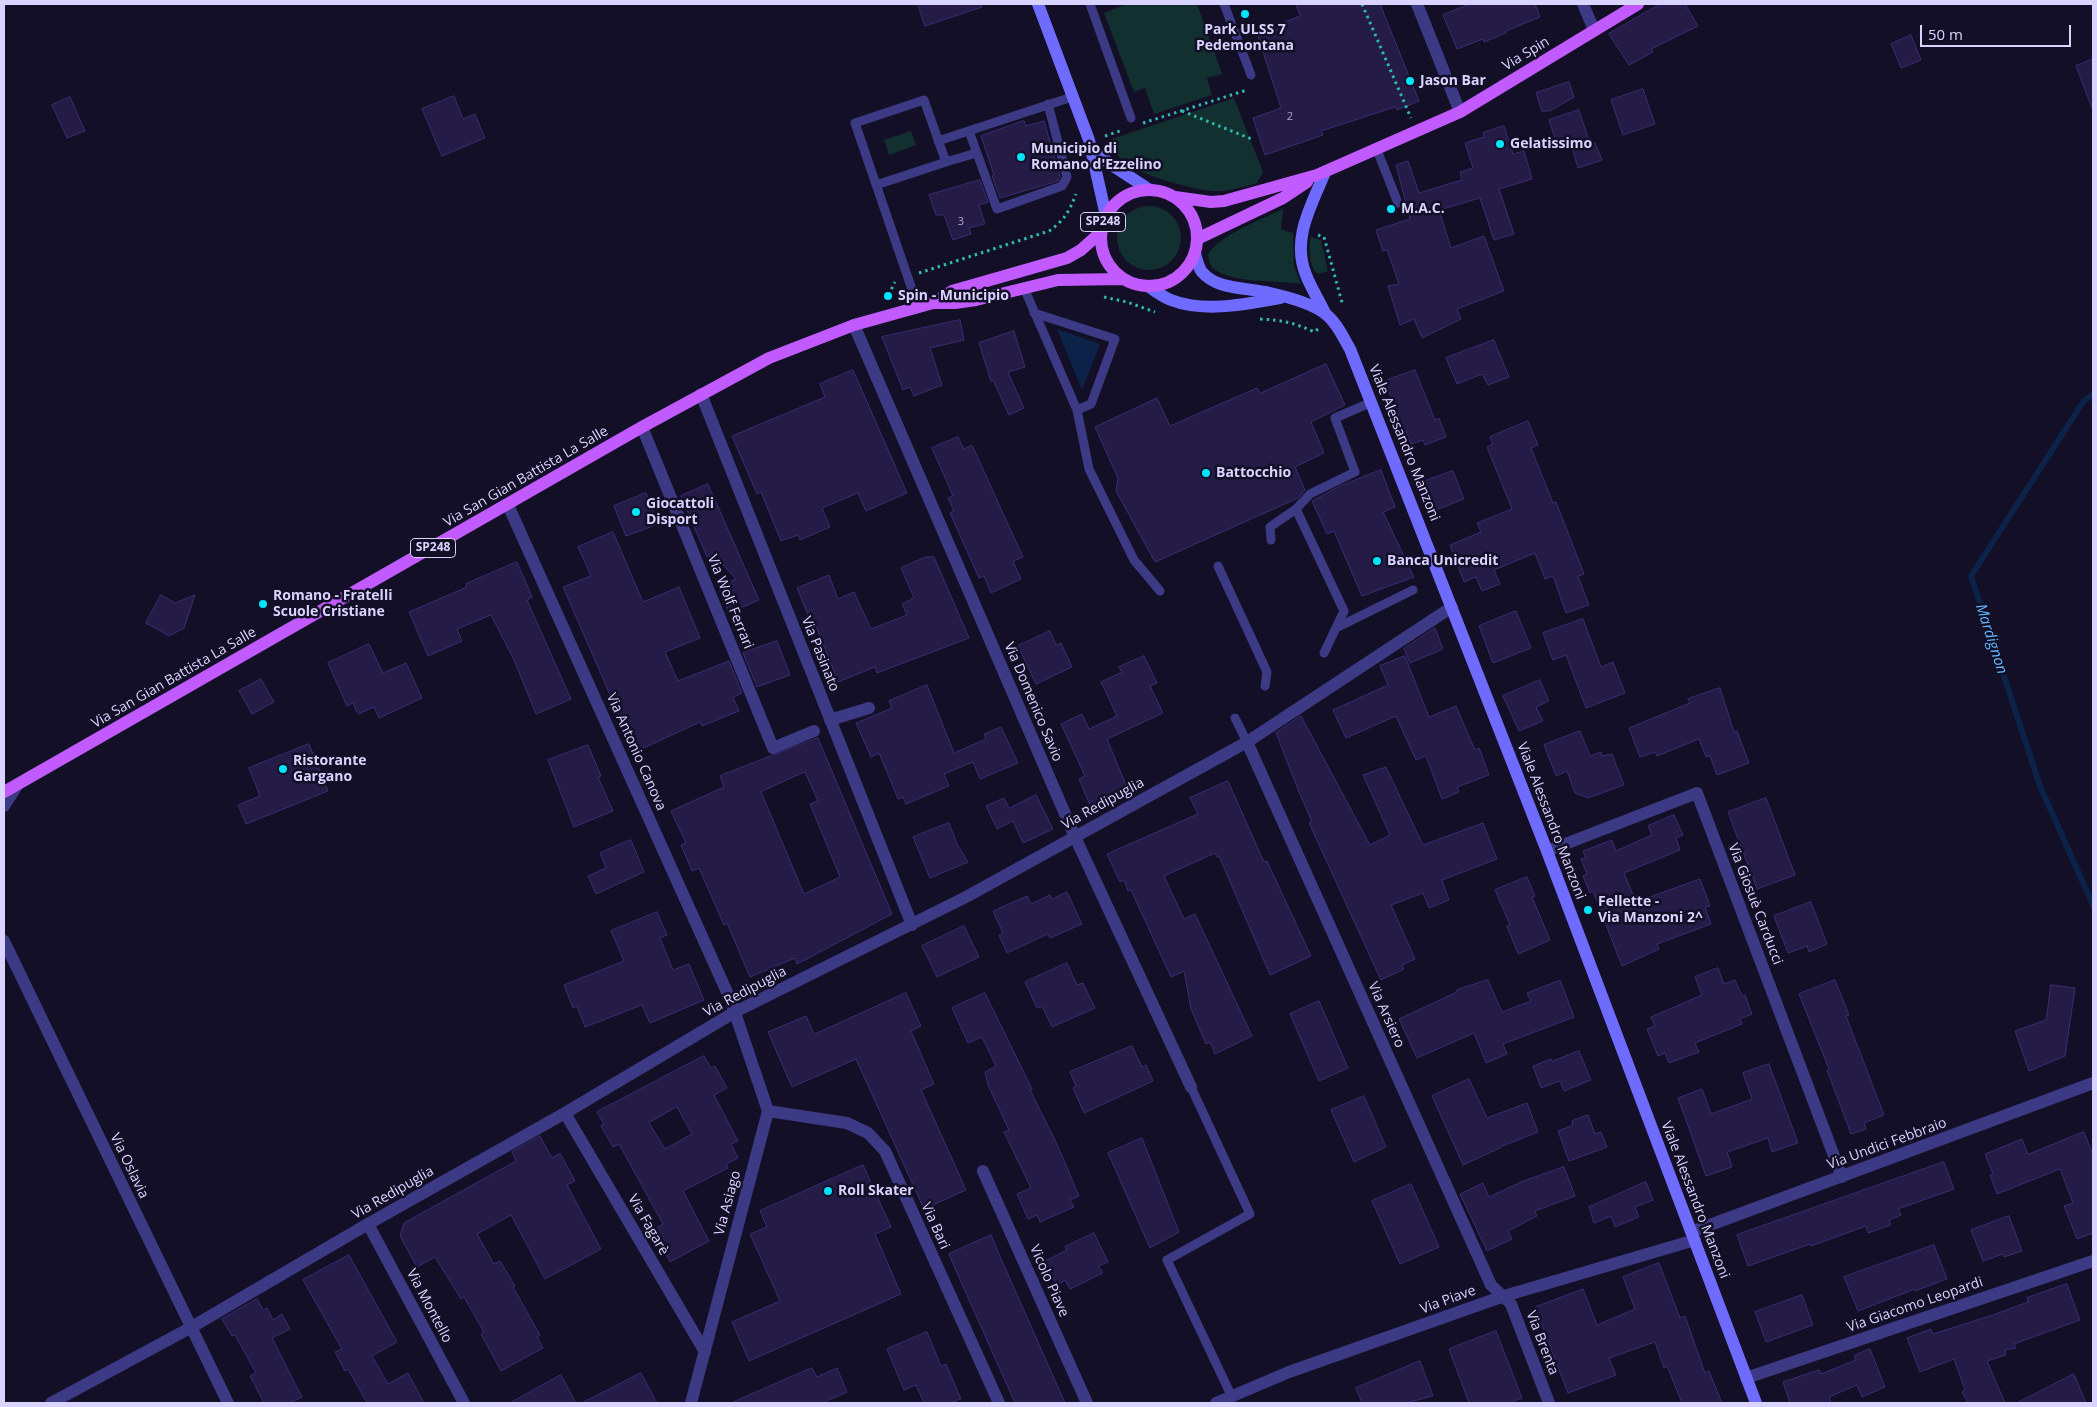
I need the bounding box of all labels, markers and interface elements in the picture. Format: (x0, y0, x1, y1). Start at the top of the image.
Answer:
marker: Park ULSS 7 Pedemontana (1239, 8, 1251, 20)
scale bar (1922, 15, 2073, 47)
place label: Park ULSS 7 Pedemontana (1196, 22, 1294, 54)
text: 50 m (1928, 24, 1963, 44)
street label: Via Spin (1500, 33, 1552, 75)
place label: Jason Bar (1420, 73, 1486, 89)
marker: Jason Bar (1404, 75, 1416, 87)
house number: 2 (1287, 110, 1293, 124)
place label: Gelatissimo (1510, 136, 1592, 152)
marker: Gelatissimo (1494, 138, 1506, 150)
place label: Municipio di Romano d'Ezzelino (1031, 141, 1161, 174)
marker: Municipio di Romano d'Ezzelino (1015, 151, 1027, 163)
place label: M.A.C. (1401, 201, 1445, 217)
marker: M.A.C. (1385, 203, 1397, 215)
road number: SP248 (1080, 212, 1126, 232)
house number: 3 (958, 215, 964, 229)
place label: Spin - Municipio (898, 288, 1009, 304)
marker: Spin - Municipio (882, 290, 894, 302)
street label: Viale Alessandro Manzoni (1365, 362, 1443, 524)
street label: Via San Gian Battista La Salle (441, 423, 611, 531)
place label: Battocchio (1216, 465, 1291, 481)
marker: Battocchio (1200, 467, 1212, 479)
place label: Giocattoli Disport (646, 496, 714, 528)
marker: Giocattoli Disport (630, 506, 642, 518)
road number: SP248 (410, 538, 456, 558)
street label: Via Wolf Ferrari (703, 552, 757, 652)
place label: Banca Unicredit (1387, 553, 1498, 569)
marker: Banca Unicredit (1371, 555, 1383, 567)
place label: Romano - Fratelli Scuole Cristiane (273, 588, 392, 620)
marker: Romano - Fratelli Scuole Cristiane (257, 598, 269, 610)
water label: Mardignon (1971, 602, 2011, 676)
street label: Via Pasinato (797, 614, 843, 694)
street label: Via San Gian Battista La Salle (89, 624, 259, 732)
street label: Via Domenico Savio (1000, 640, 1066, 764)
street label: Via Antonio Canova (603, 691, 669, 813)
street label: Viale Alessandro Manzoni (1513, 740, 1589, 902)
place label: Ristorante Gargano (293, 753, 367, 786)
marker: Ristorante Gargano (277, 763, 289, 775)
street label: Via Redipuglia (1059, 774, 1147, 834)
street label: Via Giosuè Carducci (1724, 841, 1786, 967)
place label: Fellette - Via Manzoni 2^ (1598, 894, 1703, 926)
marker: Fellette - Via Manzoni 2^ (1582, 904, 1594, 916)
street label: Via Redipuglia (701, 963, 789, 1021)
street label: Via Arsiero (1364, 980, 1408, 1050)
street label: Via Undici Febbraio (1825, 1115, 1949, 1173)
street label: Viale Alessandro Manzoni (1657, 1119, 1733, 1281)
street label: Via Oslavia (106, 1131, 152, 1201)
street label: Via Redipuglia (349, 1163, 437, 1223)
street label: Via Asiago (711, 1169, 745, 1237)
place label: Roll Skater (838, 1183, 914, 1199)
marker: Roll Skater (822, 1185, 834, 1197)
street label: Via Fagarè (624, 1192, 672, 1258)
street label: Via Bari (917, 1200, 953, 1252)
street label: Vicolo Piave (1026, 1242, 1072, 1320)
street label: Via Montello (403, 1266, 455, 1346)
street label: Via Giacomo Leopardi (1845, 1274, 1985, 1336)
street label: Via Piave (1418, 1282, 1478, 1318)
street label: Via Brenta (1522, 1309, 1562, 1377)

